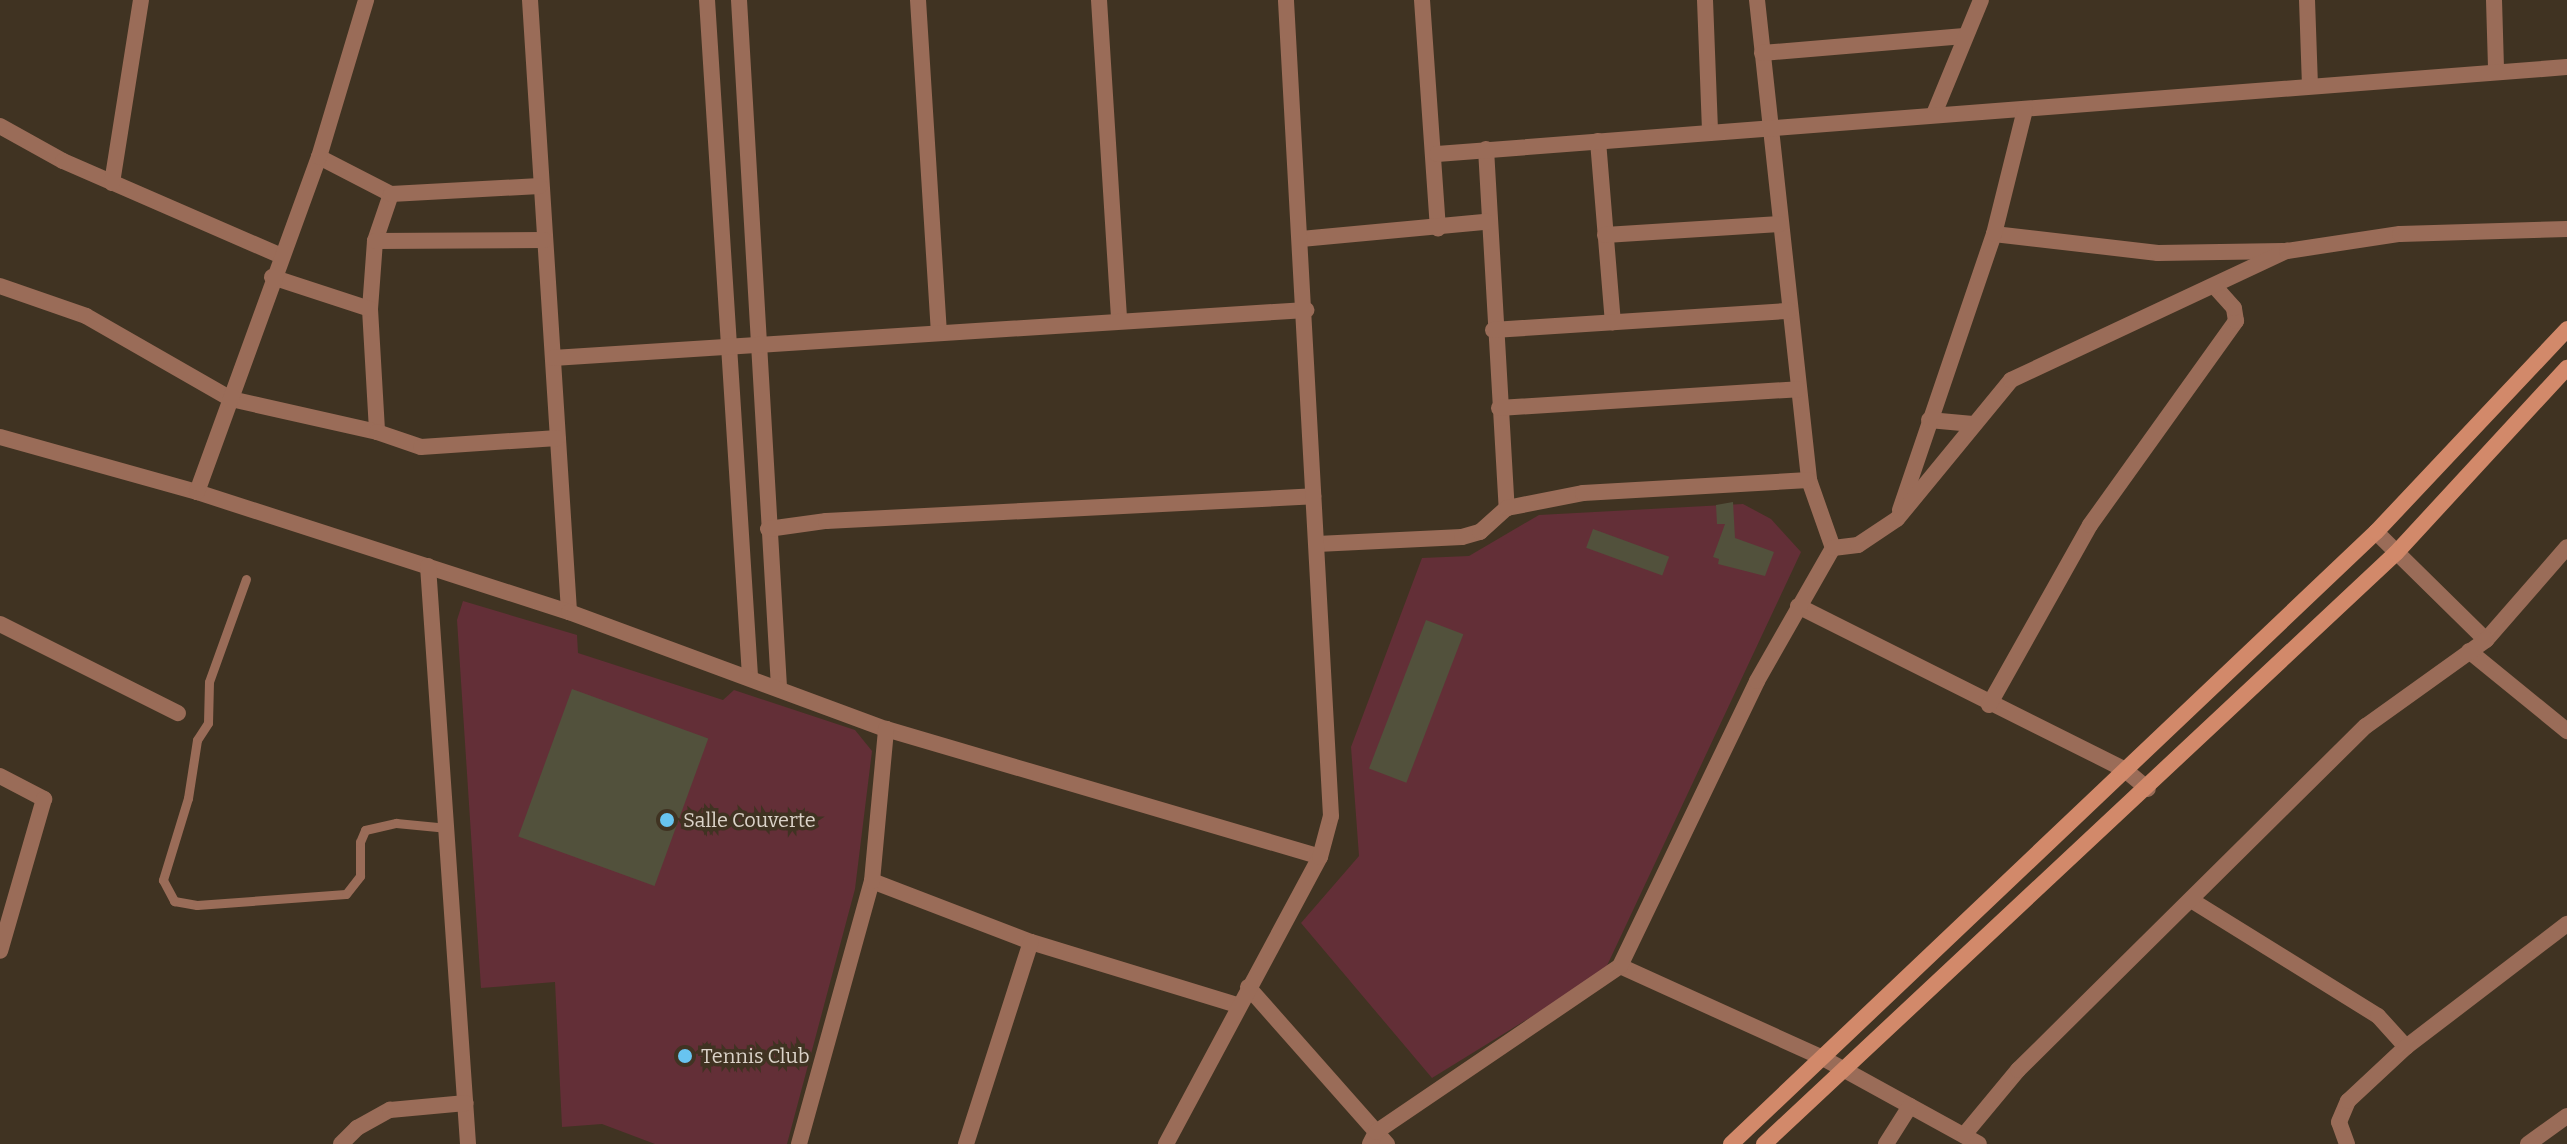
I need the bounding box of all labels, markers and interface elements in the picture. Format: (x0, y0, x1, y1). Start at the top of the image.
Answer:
place label: Salle Couverte (683, 808, 816, 832)
marker: Salle Couverte (658, 811, 676, 829)
place label: Tennis Club (701, 1044, 810, 1068)
marker: Tennis Club (676, 1047, 694, 1065)

